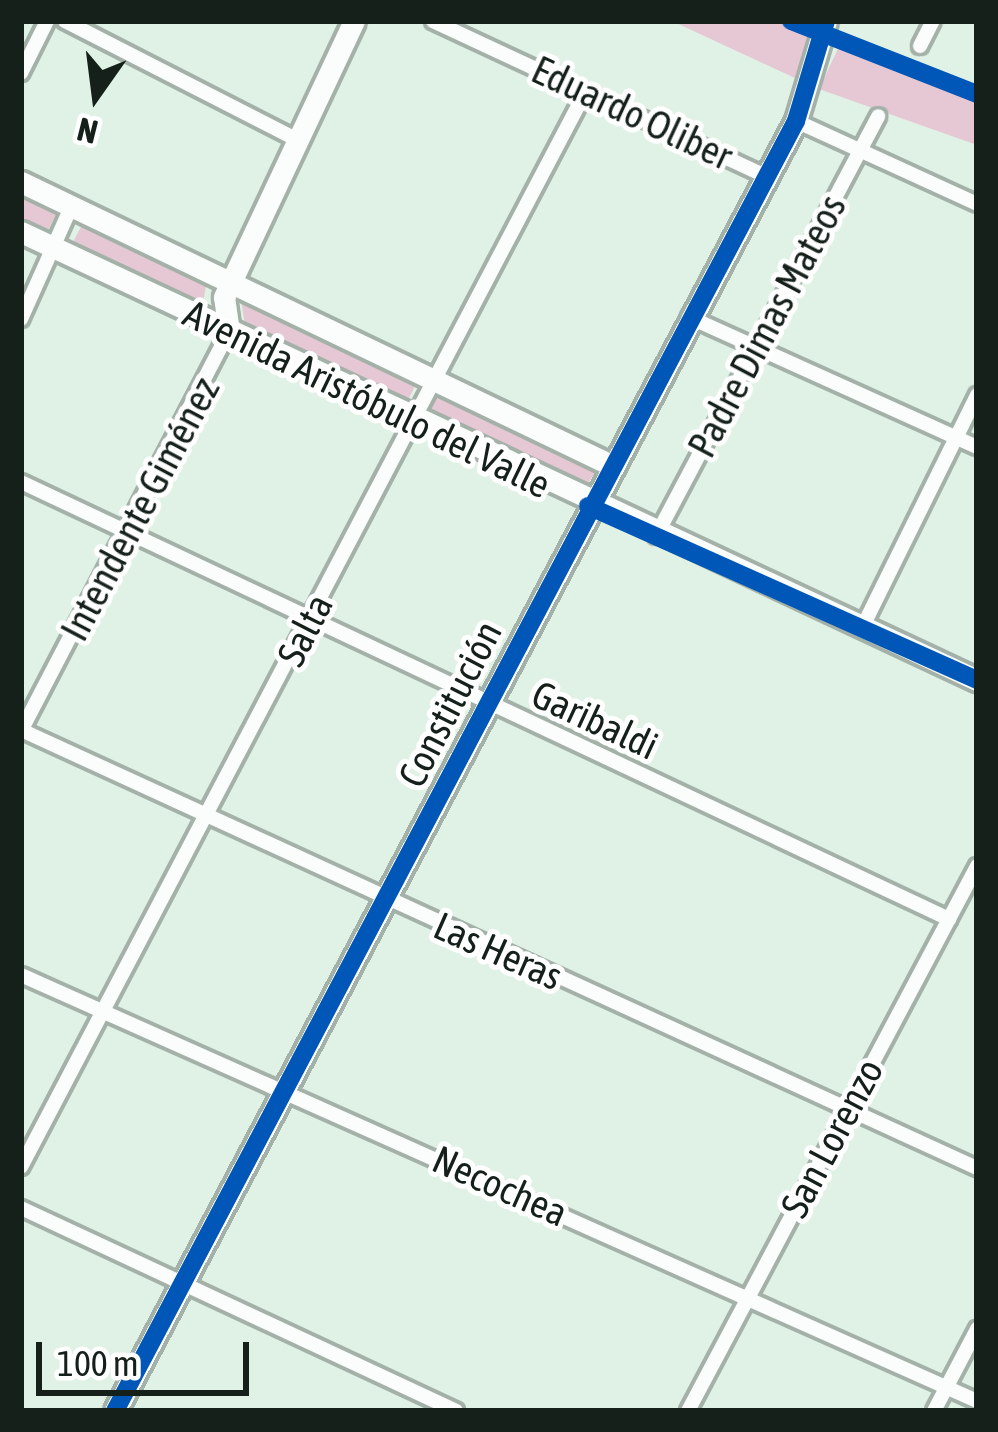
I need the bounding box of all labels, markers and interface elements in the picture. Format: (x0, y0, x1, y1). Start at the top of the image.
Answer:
north arrow (36, 36, 156, 156)
street label: Eduardo Oliber (524, 46, 740, 180)
text: N (73, 110, 101, 152)
street label: Padre Dimas Mateos (678, 187, 856, 465)
street label: Avenida Aristóbulo del Valle (176, 290, 558, 508)
street label: Intendente Giménez (51, 369, 229, 649)
street label: Salta (267, 586, 343, 674)
street label: Constitución (388, 613, 512, 795)
street label: Garibaldi (525, 671, 665, 769)
street label: Las Heras (427, 902, 569, 1000)
street label: San Lorenzo (771, 1051, 893, 1225)
street label: Necochea (425, 1136, 575, 1236)
scale bar (42, 1318, 255, 1392)
text: 100 m (57, 1342, 139, 1384)

